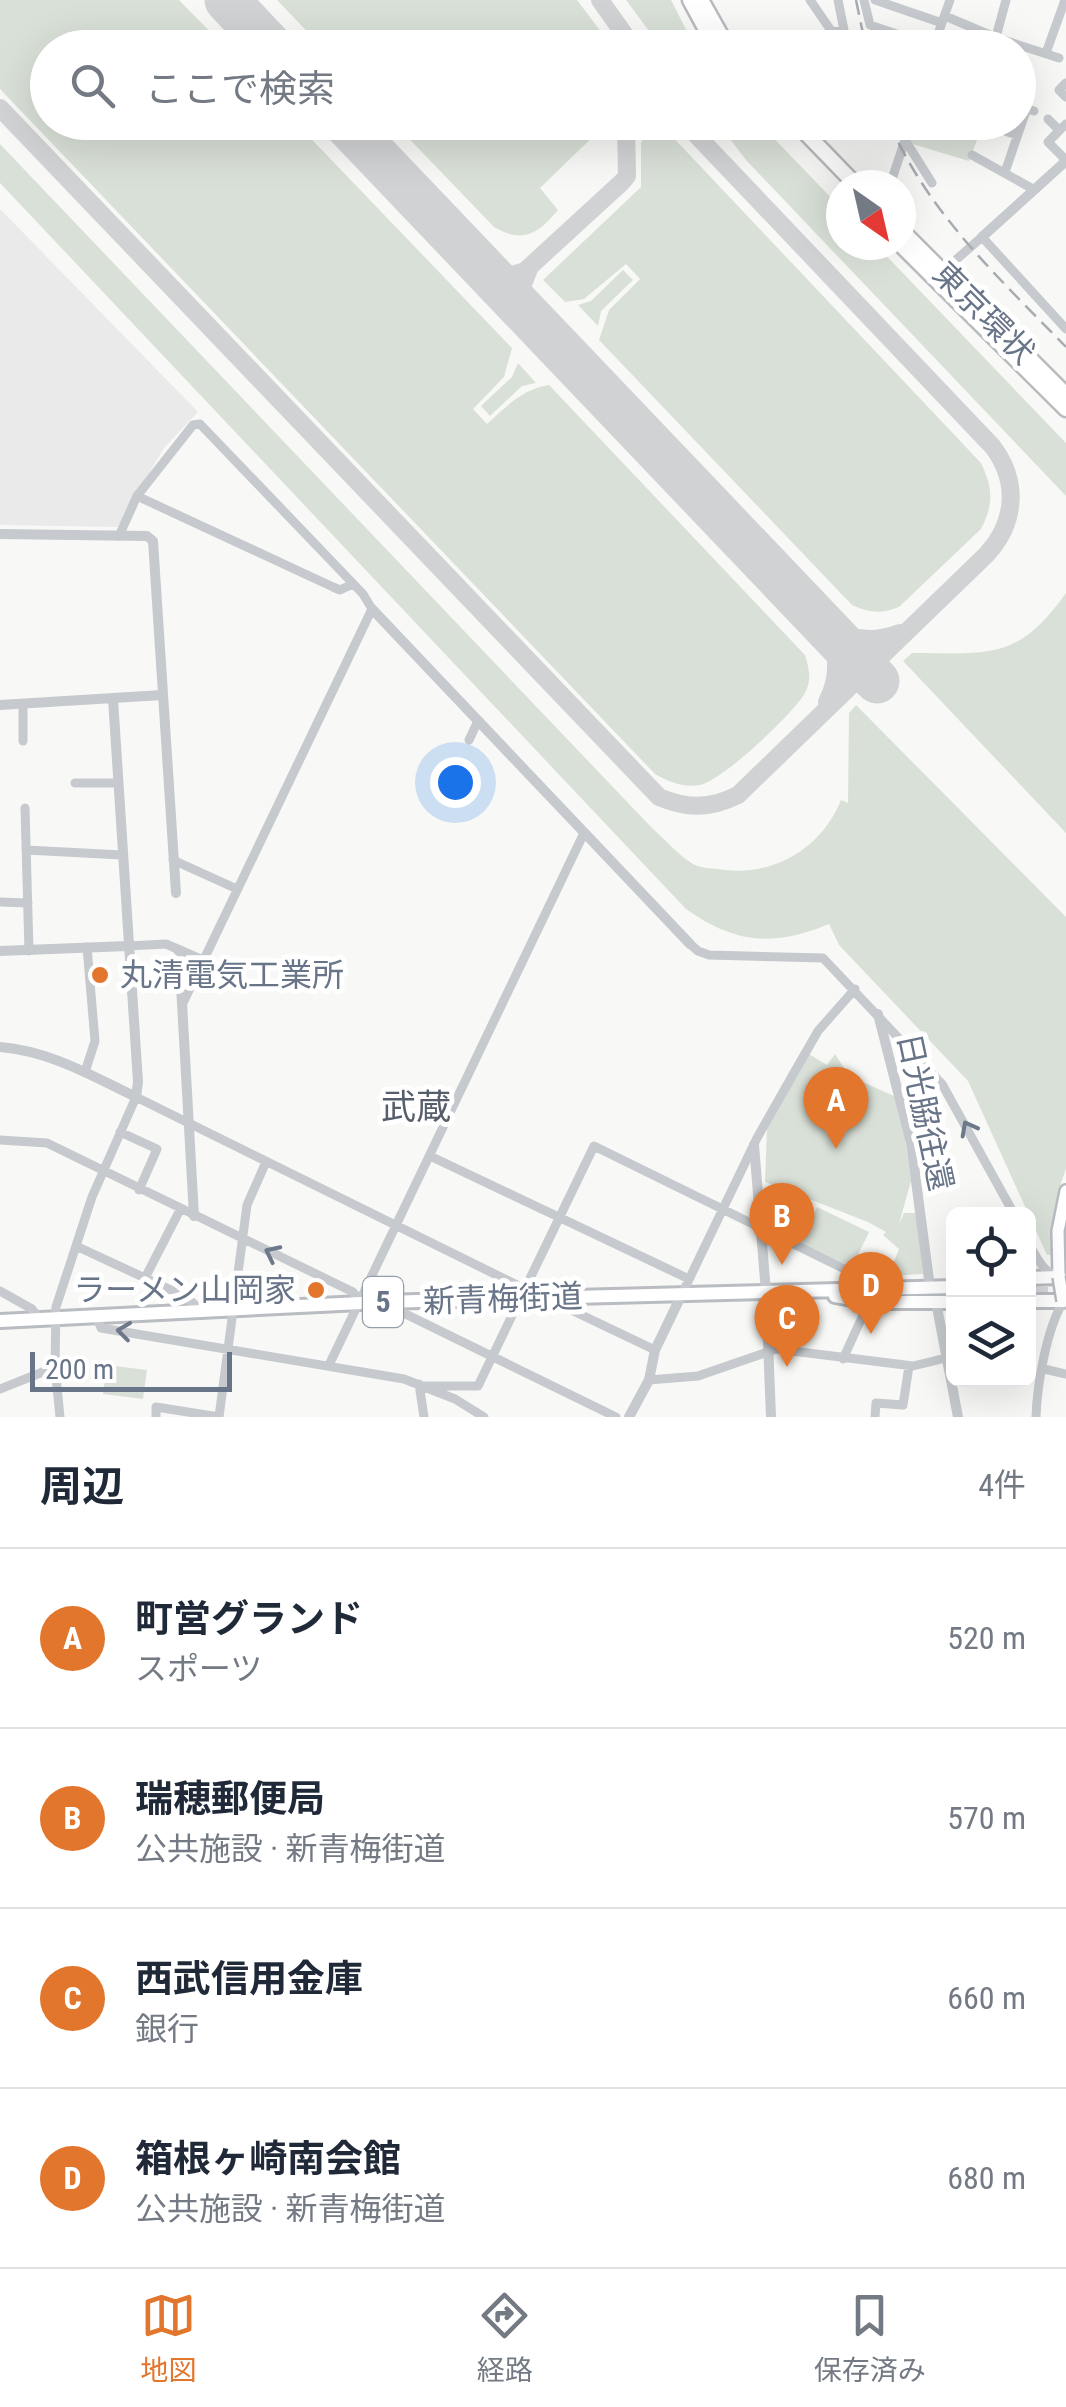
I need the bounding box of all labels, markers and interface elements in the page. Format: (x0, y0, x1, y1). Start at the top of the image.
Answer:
search box (30, 30, 1036, 140)
icon: search (65, 58, 120, 113)
text: ここで検索 (145, 67, 335, 111)
north arrow (826, 170, 916, 260)
street label: 東京環状 (925, 254, 1043, 372)
your location (430, 757, 481, 808)
place label: 丸清電気工業所 (120, 956, 344, 994)
marker: 丸清電気工業所 (89, 964, 111, 986)
street label: 日光脇往還 (890, 1030, 960, 1194)
pin: A (804, 1066, 868, 1149)
district label: 武蔵 (381, 1087, 451, 1128)
one-way arrow (961, 1121, 980, 1139)
pin: B (750, 1182, 814, 1265)
map controls (946, 1207, 1036, 1387)
button: locate (946, 1207, 1036, 1297)
one-way arrow (264, 1245, 282, 1265)
pin: D (838, 1252, 904, 1334)
place label: ラーメン山岡家 (73, 1271, 296, 1309)
road number: 5 (363, 1277, 403, 1327)
street label: 新青梅街道 (422, 1277, 584, 1321)
marker: ラーメン山岡家 (305, 1279, 327, 1301)
pin: C (754, 1284, 820, 1367)
button: layers (946, 1297, 1036, 1387)
one-way arrow (116, 1321, 132, 1342)
scale bar (30, 1347, 232, 1392)
text: 200 m (45, 1353, 114, 1386)
text: 周辺 (40, 1462, 124, 1511)
text: 4件 (978, 1466, 1026, 1504)
text: 町営グランド (135, 1597, 363, 1641)
text: A (63, 1619, 82, 1657)
text: 520 m (947, 1619, 1026, 1657)
text: スポーツ (135, 1650, 262, 1688)
text: 瑞穂郵便局 (135, 1777, 325, 1821)
text: B (64, 1799, 81, 1837)
text: 570 m (947, 1799, 1026, 1837)
text: 公共施設 · 新青梅街道 (135, 1830, 446, 1868)
text: 西武信用金庫 (135, 1957, 363, 2001)
text: C (63, 1979, 82, 2017)
text: 660 m (947, 1979, 1026, 2017)
text: 銀行 (135, 2010, 199, 2048)
text: 箱根ヶ崎南会館 (135, 2137, 401, 2181)
text: D (63, 2159, 82, 2197)
text: 680 m (947, 2159, 1026, 2197)
text: 公共施設 · 新青梅街道 (135, 2190, 446, 2228)
tab: 地図 (140, 2288, 196, 2388)
tab: 経路 (477, 2288, 533, 2388)
tab: 保存済み (814, 2288, 926, 2388)

